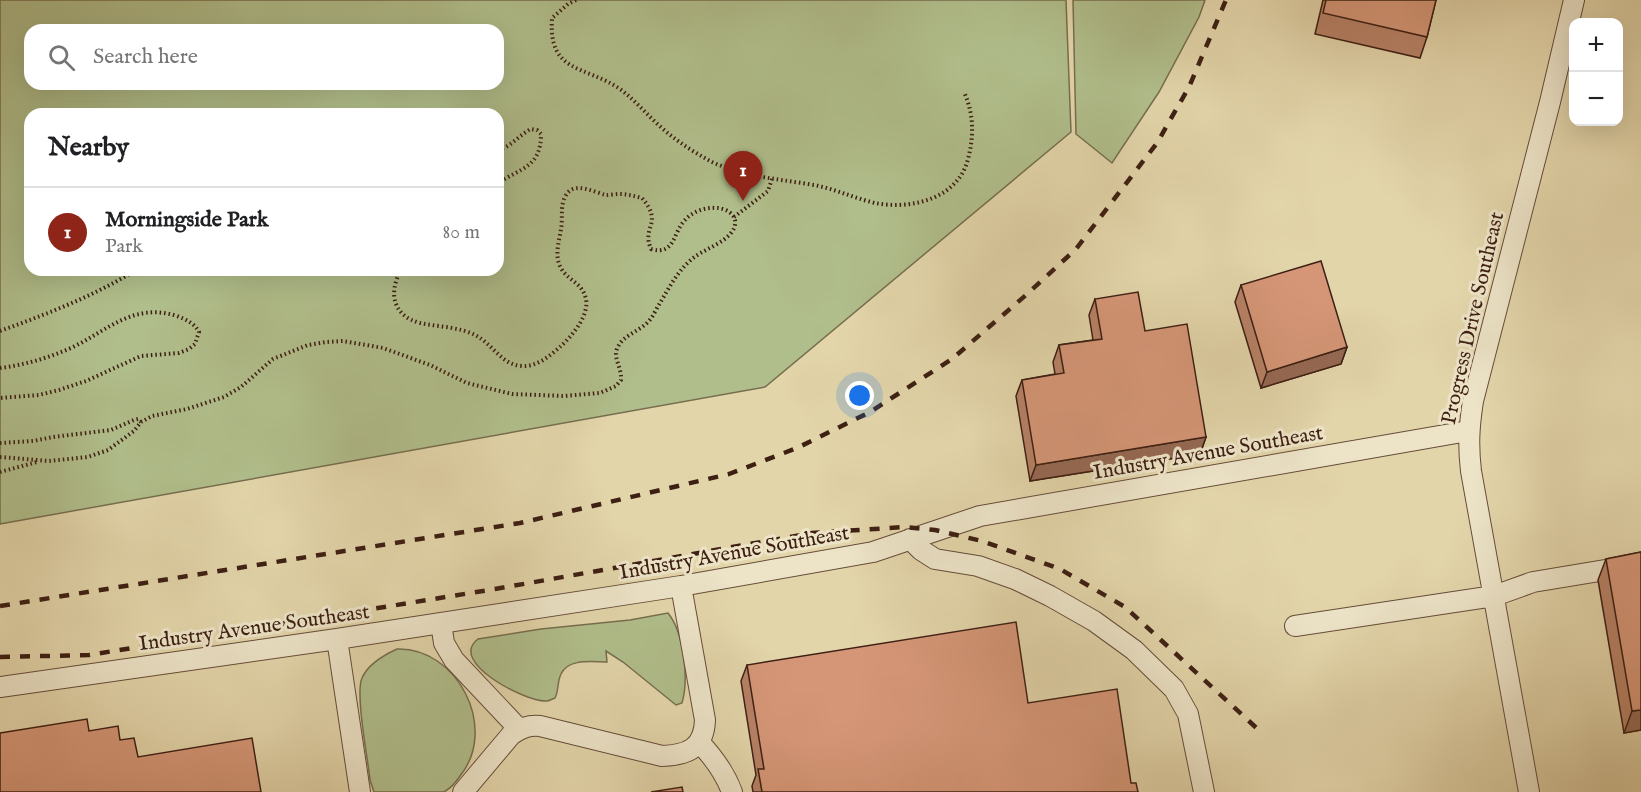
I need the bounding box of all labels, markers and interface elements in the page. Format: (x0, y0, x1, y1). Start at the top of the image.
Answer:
map controls (1569, 18, 1623, 126)
button: + (1569, 18, 1623, 72)
search box (24, 24, 504, 90)
icon: search (45, 41, 78, 74)
text: Search here (93, 43, 198, 71)
button: − (1569, 72, 1623, 126)
text: Nearby (48, 131, 129, 164)
pin: 1 (724, 152, 762, 201)
text: Morningside Park (105, 206, 269, 234)
street label: Progress Drive Southeast (1436, 209, 1511, 427)
text: 1 (64, 220, 71, 245)
text: 80 m (443, 220, 480, 245)
text: Park (105, 234, 143, 259)
your location (845, 381, 874, 410)
street label: Industry Avenue Southeast (1091, 420, 1325, 487)
street label: Industry Avenue Southeast (617, 520, 851, 587)
street label: Industry Avenue Southeast (137, 599, 371, 658)

